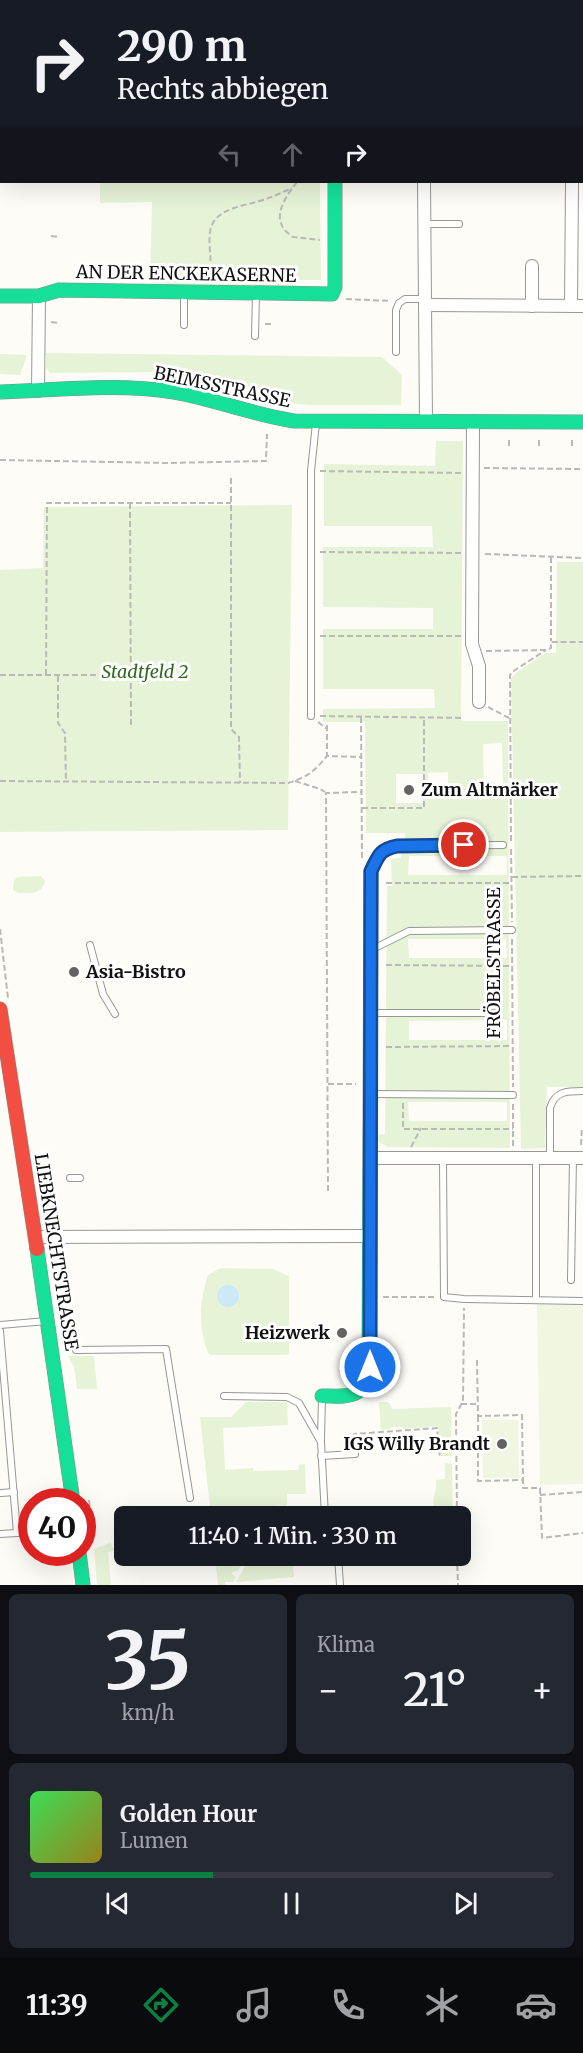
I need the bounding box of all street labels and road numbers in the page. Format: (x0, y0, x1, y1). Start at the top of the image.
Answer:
street label: AN DER ENCKEKASERNE (75, 260, 297, 287)
street label: BEIMSSTRASSE (152, 361, 293, 412)
street label: FRÖBELSTRASSE (482, 887, 505, 1039)
street label: LIEBKNECHTSTRASSE (30, 1152, 84, 1353)

